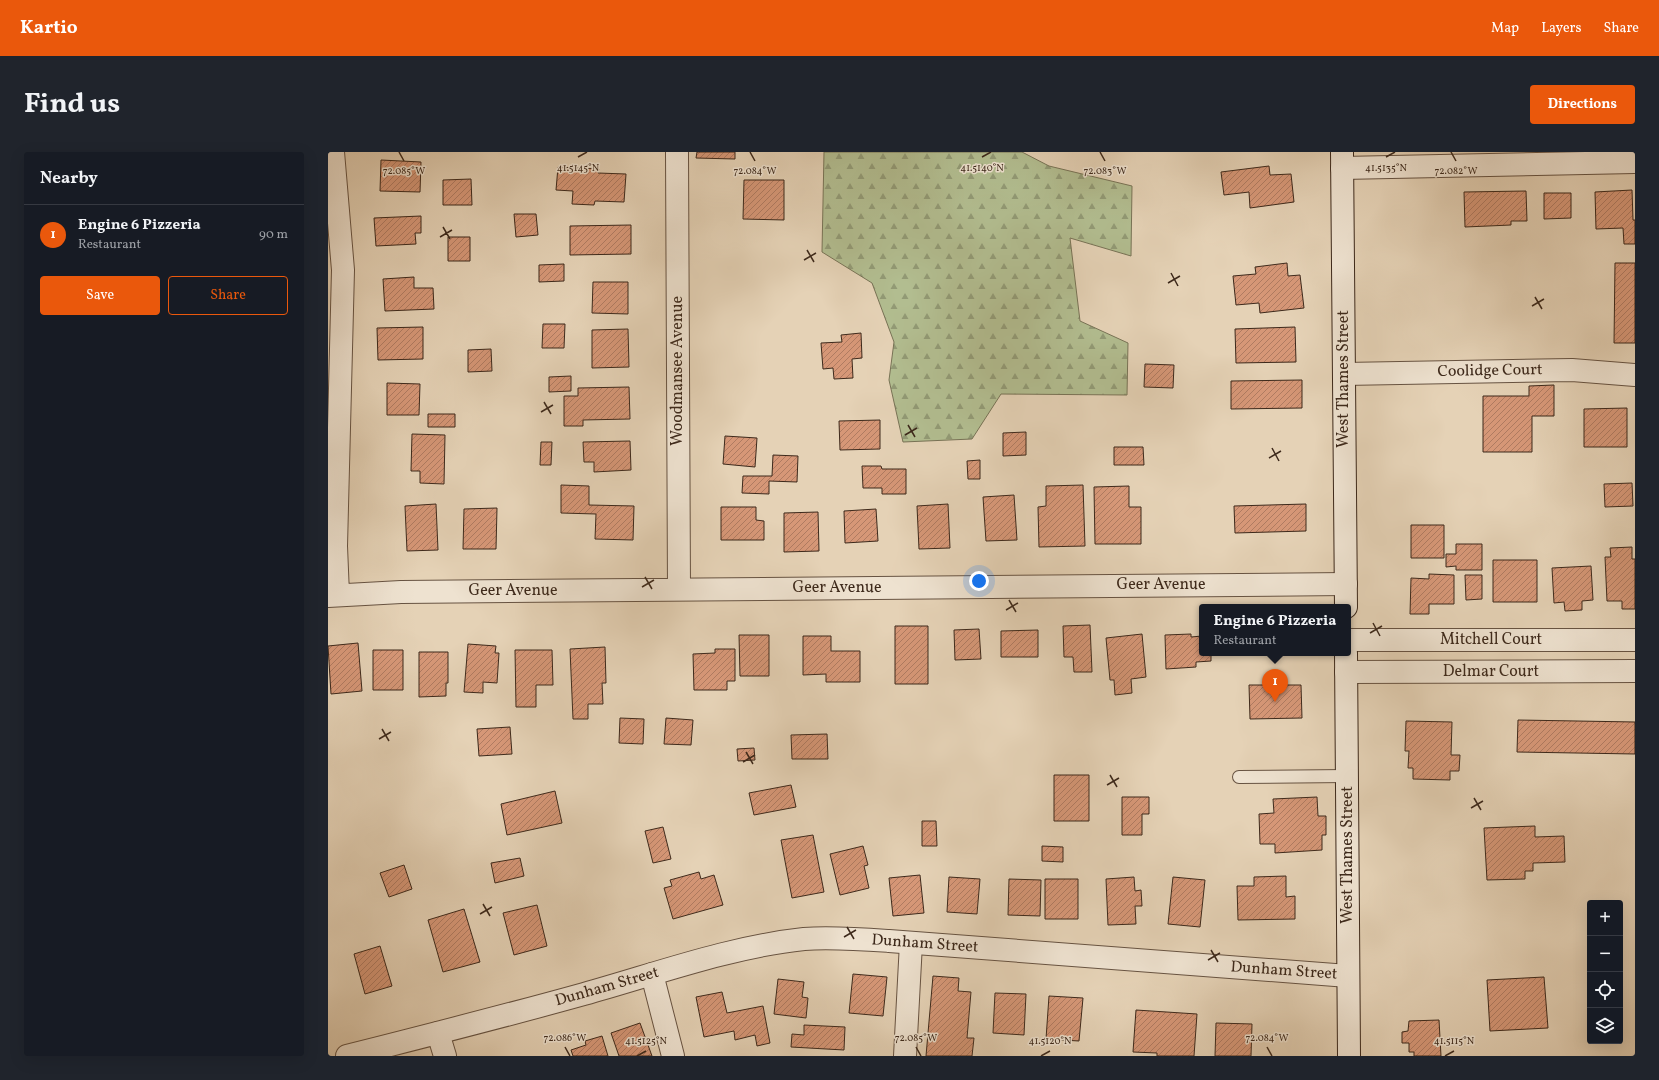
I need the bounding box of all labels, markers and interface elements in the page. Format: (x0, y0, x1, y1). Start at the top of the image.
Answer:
text: Kartio (20, 15, 78, 41)
text: Map (1491, 19, 1519, 38)
text: Layers (1541, 19, 1581, 38)
text: Share (1603, 19, 1639, 38)
text: Find us (24, 85, 120, 124)
button: Directions (1530, 85, 1635, 124)
text: 41.5145°N (557, 161, 600, 175)
text: 41.5140°N (960, 161, 1004, 175)
text: 41.5135°N (1365, 161, 1407, 175)
text: 72.085°W (383, 164, 425, 178)
text: 72.084°W (733, 164, 777, 178)
text: 72.083°W (1084, 164, 1126, 178)
text: 72.082°W (1435, 164, 1477, 178)
text: Nearby (40, 167, 98, 190)
text: Engine 6 Pizzeria (78, 215, 201, 236)
text: 1 (50, 226, 56, 244)
text: 90 m (259, 226, 288, 244)
text: Restaurant (78, 236, 141, 254)
button: Save (40, 276, 160, 315)
button: Share (168, 276, 288, 315)
street label: Woodmansee Avenue (667, 296, 689, 446)
street label: West Thames Street (1333, 310, 1355, 448)
street label: Coolidge Court (1437, 359, 1543, 383)
your location (969, 571, 989, 591)
street label: Geer Avenue (1116, 574, 1206, 596)
street label: Geer Avenue (792, 577, 882, 599)
street label: Geer Avenue (468, 580, 558, 602)
popup (1199, 604, 1351, 656)
text: Engine 6 Pizzeria (1214, 611, 1336, 632)
street label: Mitchell Court (1440, 629, 1542, 651)
text: Restaurant (1214, 632, 1277, 650)
street label: Delmar Court (1443, 661, 1540, 683)
pin: 1 (1262, 669, 1288, 702)
street label: West Thames Street (1337, 786, 1359, 924)
map controls (1587, 900, 1623, 1044)
button: + (1587, 900, 1623, 936)
street label: Dunham Street (871, 929, 980, 959)
button: − (1587, 936, 1623, 972)
street label: Dunham Street (1230, 956, 1339, 986)
street label: Dunham Street (553, 962, 662, 1012)
button: locate (1587, 972, 1623, 1008)
button: layers (1587, 1008, 1623, 1044)
text: 72.086°W (544, 1031, 586, 1045)
text: 72.085°W (895, 1031, 937, 1045)
text: 72.084°W (1245, 1031, 1289, 1045)
text: 41.5125°N (625, 1034, 668, 1048)
text: 41.5120°N (1029, 1034, 1072, 1048)
text: 41.5115°N (1434, 1034, 1475, 1048)

